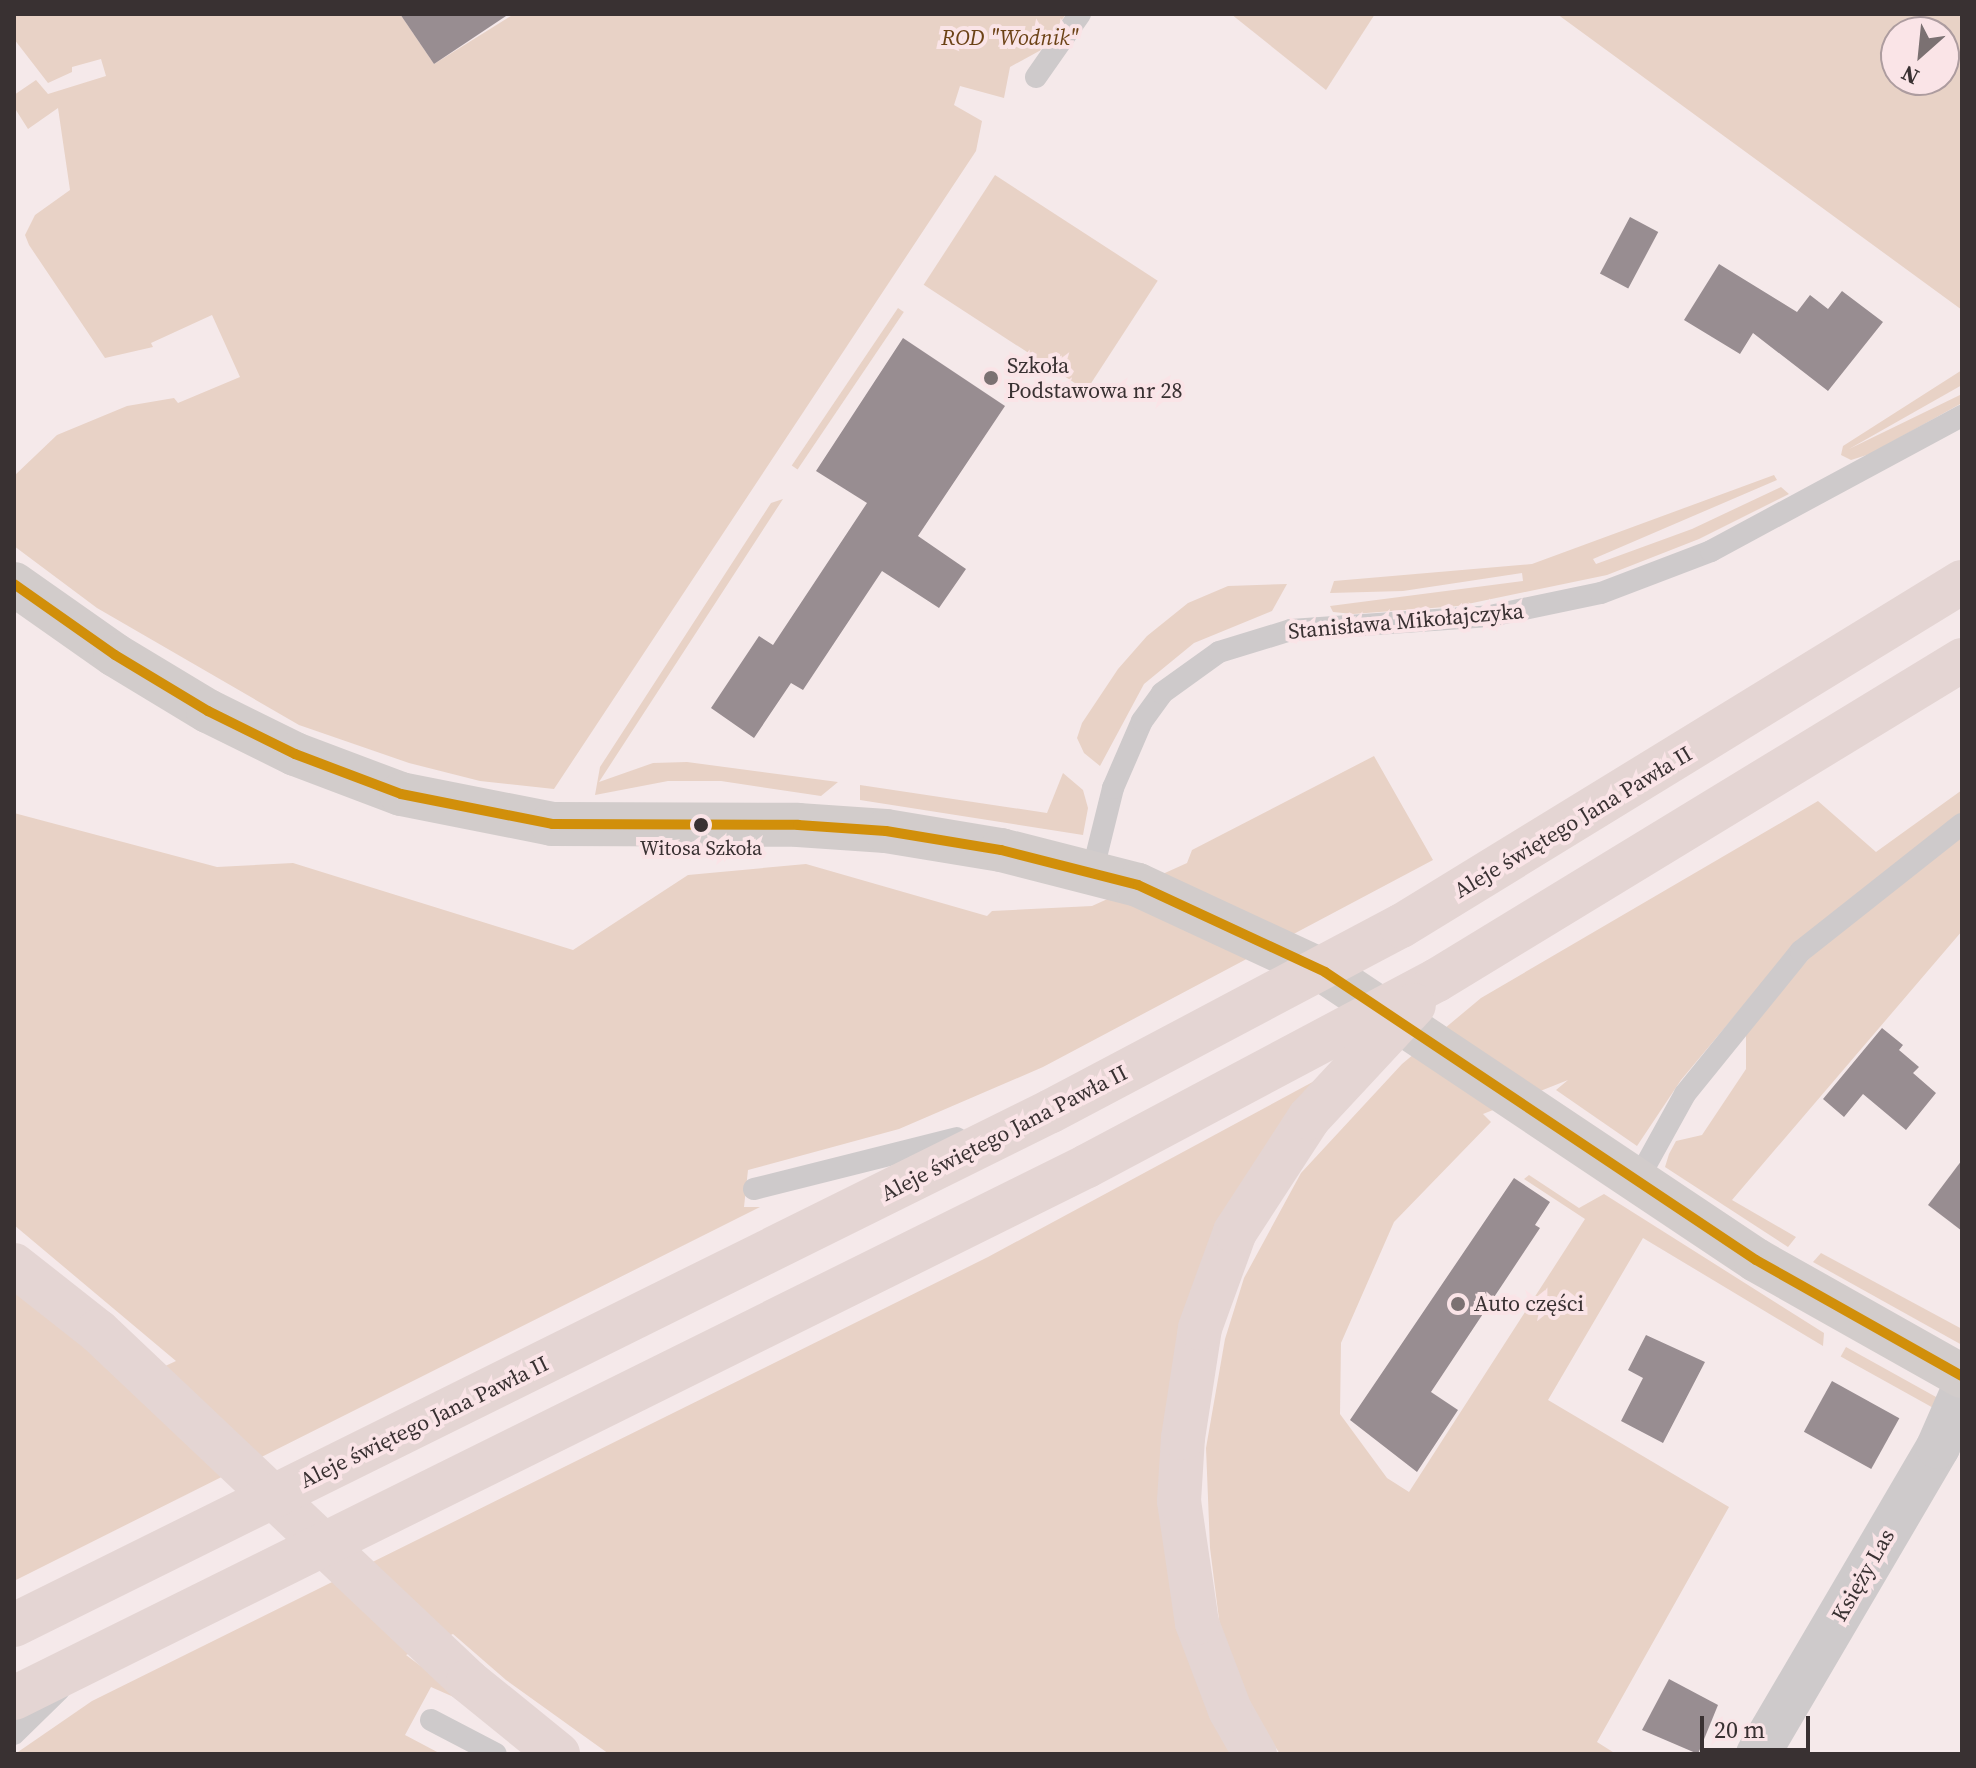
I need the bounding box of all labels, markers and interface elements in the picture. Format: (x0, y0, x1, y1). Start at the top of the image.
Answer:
north arrow (1880, 16, 1960, 96)
park label: ROD "Wodnik" (941, 25, 1079, 51)
text: N (1896, 59, 1924, 93)
place label: Szkoła Podstawowa nr 28 (1007, 352, 1183, 404)
marker: Szkoła Podstawowa nr 28 (982, 369, 1000, 387)
street label: Stanisława Mikołajczyka (1287, 598, 1525, 644)
street label: Aleje świętego Jana Pawła II (1449, 740, 1697, 904)
marker: Witosa Szkoła (693, 817, 709, 833)
place label: Witosa Szkoła (640, 836, 762, 860)
street label: Aleje świętego Jana Pawła II (876, 1059, 1132, 1207)
place label: Auto części (1474, 1291, 1584, 1317)
marker: Auto części (1449, 1295, 1467, 1313)
street label: Aleje świętego Jana Pawła II (295, 1350, 553, 1494)
street label: Księży Las (1826, 1524, 1900, 1626)
scale bar (1704, 1700, 1814, 1750)
text: 20 m (1714, 1713, 1765, 1746)

